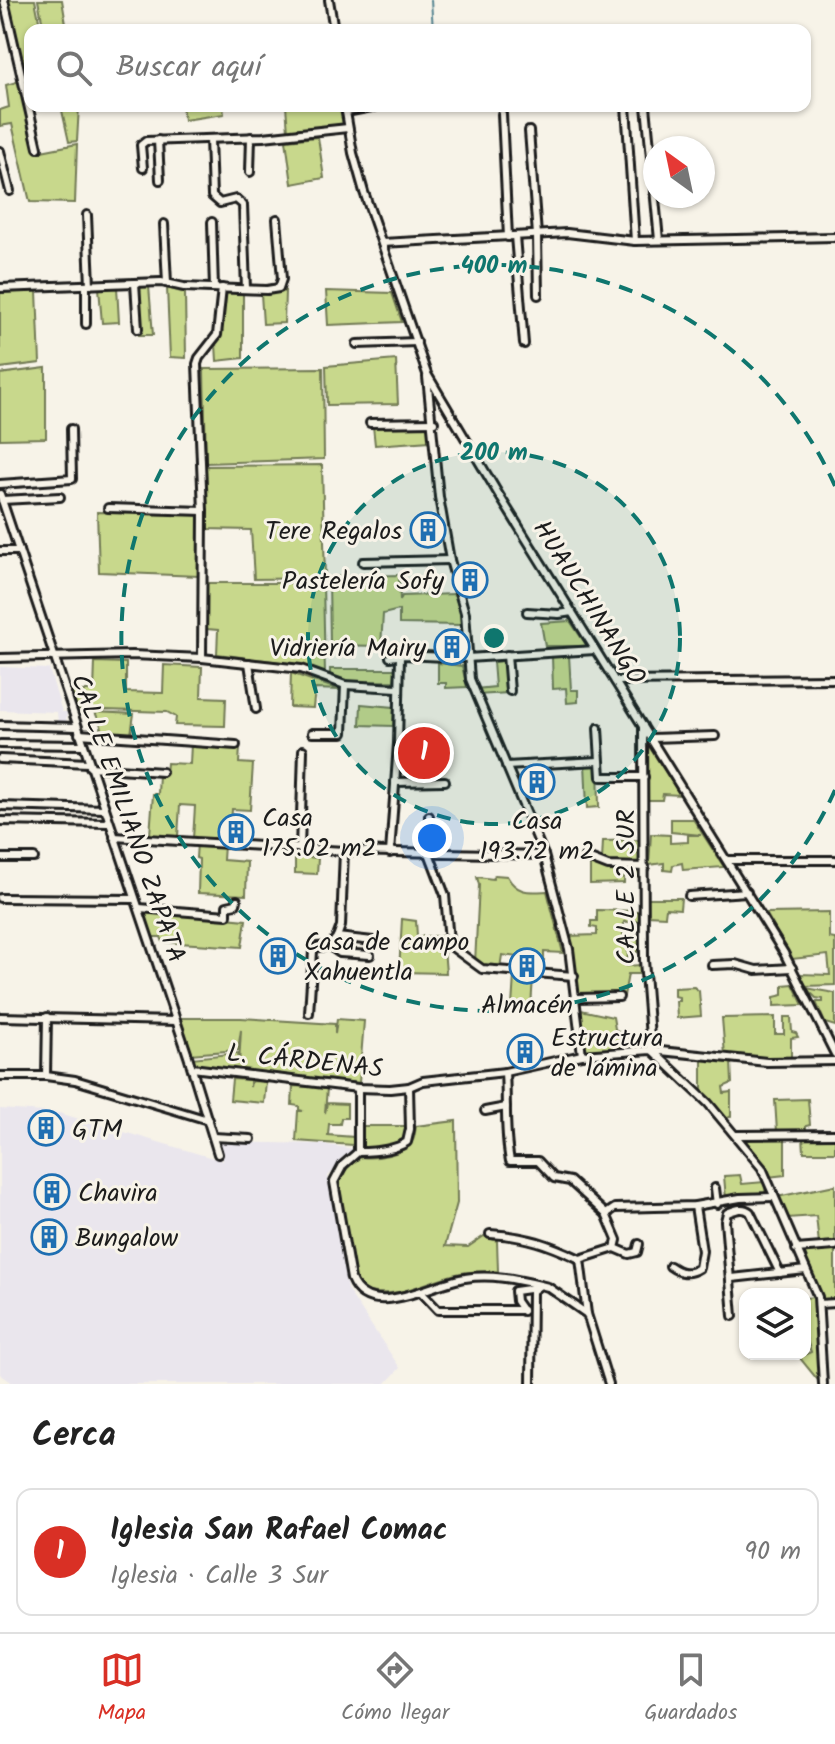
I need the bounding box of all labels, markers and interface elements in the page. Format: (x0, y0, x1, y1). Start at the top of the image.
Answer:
search box (24, 24, 811, 112)
text: Buscar aquí (116, 44, 262, 92)
icon: search (52, 46, 96, 90)
north arrow (643, 136, 715, 208)
text: 400 m (461, 247, 527, 286)
text: 200 m (460, 434, 528, 473)
place label: Tere Regalos (265, 511, 402, 553)
building icon: Tere Regalos (409, 511, 447, 549)
street label: HUAUCHINANGO (521, 512, 656, 694)
place label: Pastelería Sofy (282, 561, 445, 603)
building icon: Pastelería Sofy (451, 561, 489, 599)
centre of rings (480, 624, 508, 652)
place label: Vidriería Mairy (269, 628, 427, 670)
building icon: Vidriería Mairy (433, 628, 471, 666)
street label: CALLE EMILIANO ZAPATA (58, 669, 196, 969)
pin: 1 (398, 723, 450, 783)
building icon: Casa 193.72 m2 (518, 763, 556, 801)
place label: Casa 175.02 m2 (262, 798, 377, 870)
place label: Casa 193.72 m2 (479, 801, 595, 873)
street label: CALLE 2 SUR (606, 809, 648, 965)
building icon: Casa 175.02 m2 (217, 813, 255, 851)
your location (412, 818, 452, 858)
place label: Casa de campo Xahuentla (304, 922, 469, 994)
building icon: Casa de campo Xahuentla (259, 937, 297, 975)
building icon: Almacén (508, 947, 546, 985)
place label: Almacén (481, 985, 573, 1027)
place label: Estructura de lámina (551, 1018, 663, 1090)
street label: L. CÁRDENAS (225, 1033, 385, 1091)
building icon: Estructura de lámina (506, 1033, 544, 1071)
building icon: GTM (27, 1109, 65, 1147)
place label: GTM (72, 1109, 123, 1151)
building icon: Chavira (33, 1173, 71, 1211)
place label: Chavira (78, 1173, 158, 1215)
building icon: Bungalow (30, 1218, 68, 1256)
place label: Bungalow (75, 1218, 179, 1260)
map controls (739, 1288, 811, 1360)
button: layers (739, 1288, 811, 1360)
text: Cerca (32, 1409, 116, 1463)
text: Iglesia San Rafael Comac (110, 1507, 448, 1555)
text: 1 (56, 1531, 64, 1573)
text: 90 m (744, 1531, 801, 1573)
text: Iglesia · Calle 3 Sur (110, 1555, 328, 1597)
tab: Mapa (98, 1648, 146, 1731)
tab: Cómo llegar (341, 1648, 449, 1731)
tab: Guardados (644, 1648, 737, 1731)

